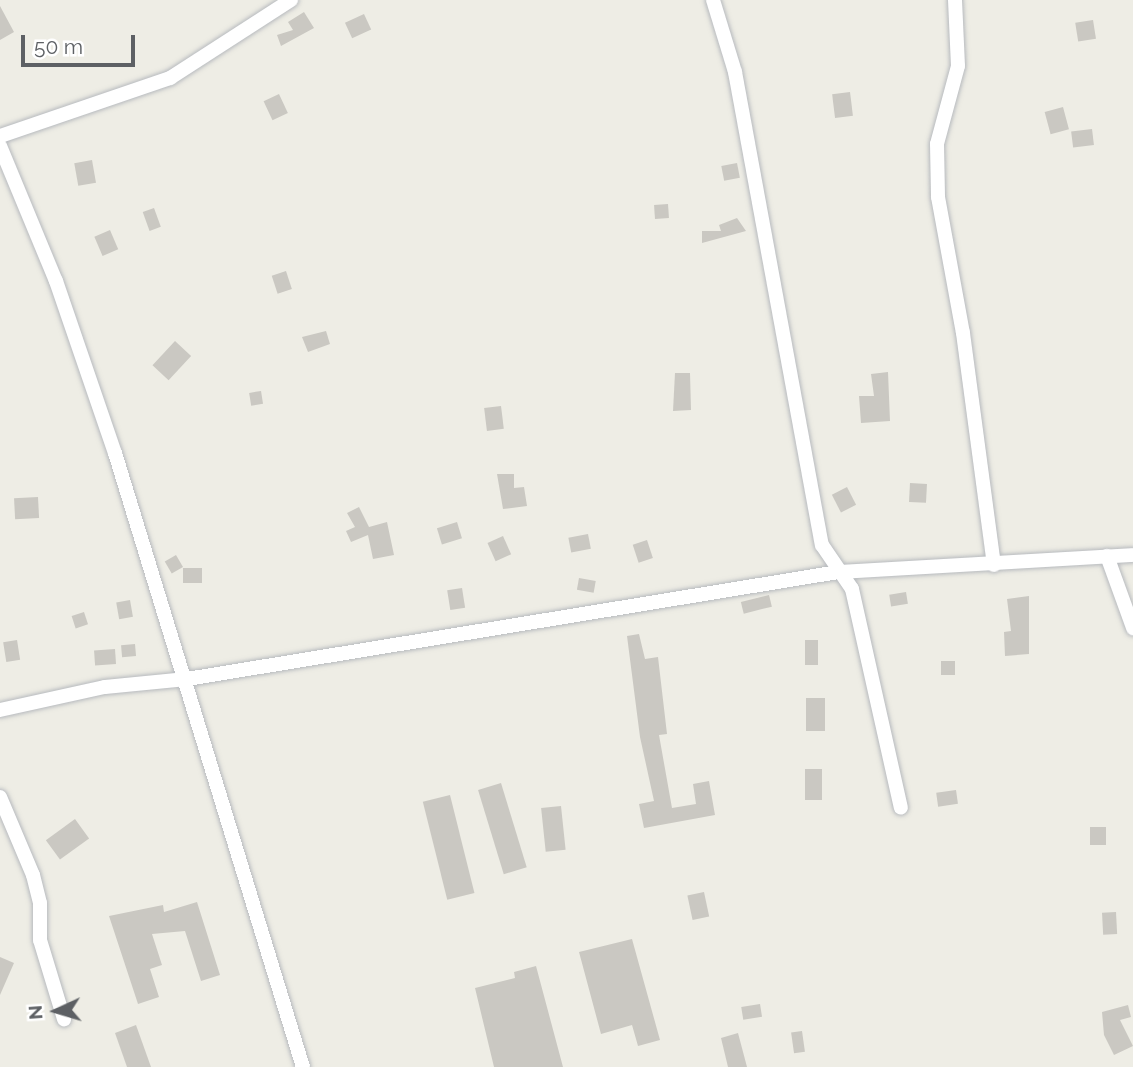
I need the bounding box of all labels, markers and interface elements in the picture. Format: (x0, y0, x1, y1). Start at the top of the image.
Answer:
scale bar (24, 21, 138, 65)
text: 50 m (34, 34, 83, 59)
north arrow (21, 976, 91, 1046)
text: N (24, 1004, 47, 1020)

